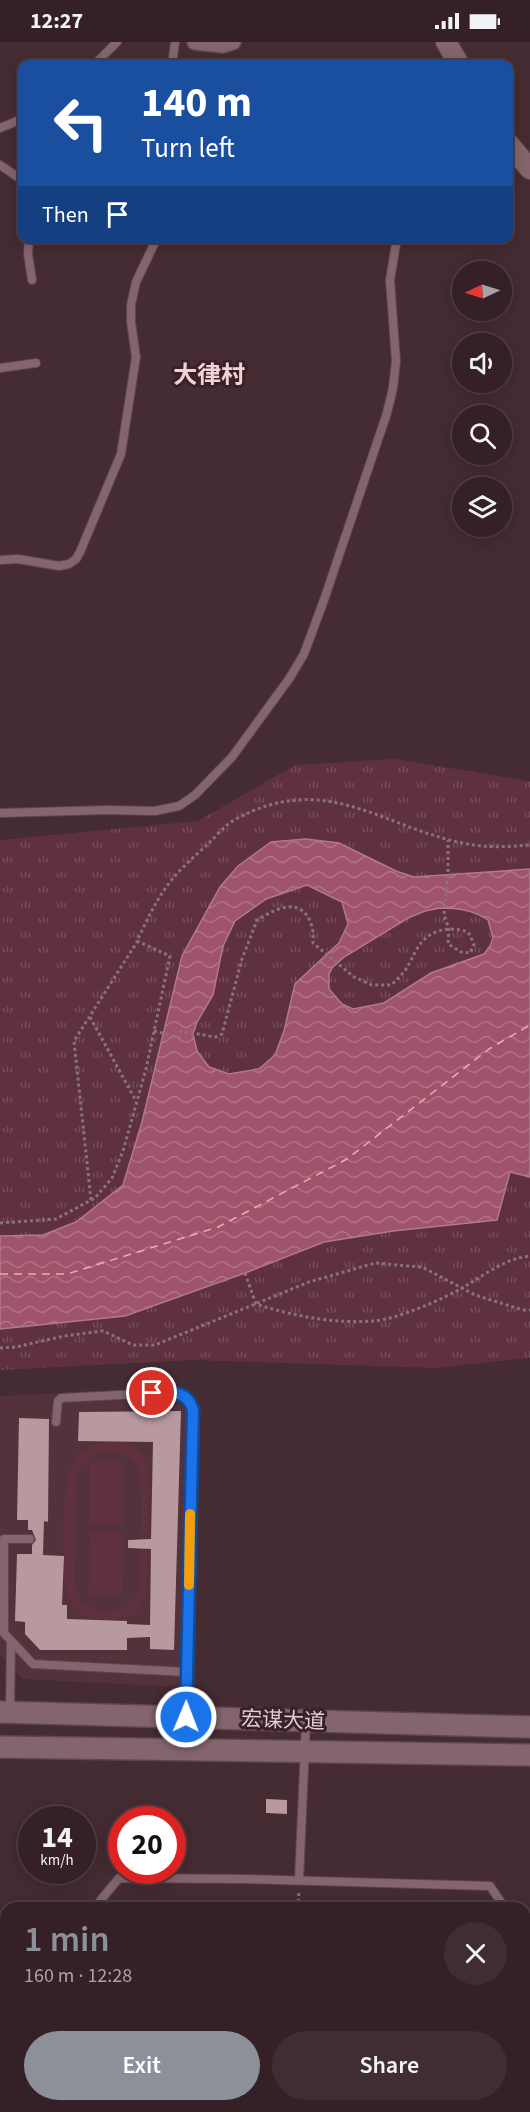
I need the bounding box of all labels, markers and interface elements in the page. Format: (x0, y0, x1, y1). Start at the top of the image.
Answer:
text: 12:27 (30, 5, 83, 37)
text: 140 m (141, 73, 252, 133)
icon: left (42, 84, 120, 162)
text: Turn left (141, 129, 235, 168)
icon: arrive (101, 198, 134, 231)
text: Then (42, 199, 89, 231)
north arrow (452, 261, 512, 321)
map controls (452, 261, 512, 537)
button: sound (452, 333, 512, 393)
district label: 大律村 (173, 358, 245, 393)
button: search (452, 405, 512, 465)
button: layers (452, 477, 512, 537)
pin (126, 1367, 177, 1418)
icon: arrive (135, 1376, 168, 1409)
position arrow (154, 1685, 218, 1749)
street label: 宏谋大道 (241, 1704, 325, 1736)
speed limit sign: 20 (108, 1806, 186, 1884)
text: 14 (41, 1816, 73, 1859)
text: km/h (40, 1850, 74, 1871)
text: 1 min (24, 1914, 110, 1965)
button: close (444, 1922, 507, 1985)
text: 160 m · 12:28 (24, 1962, 132, 1990)
button: Exit (24, 2031, 260, 2100)
button: Share (272, 2031, 507, 2100)

